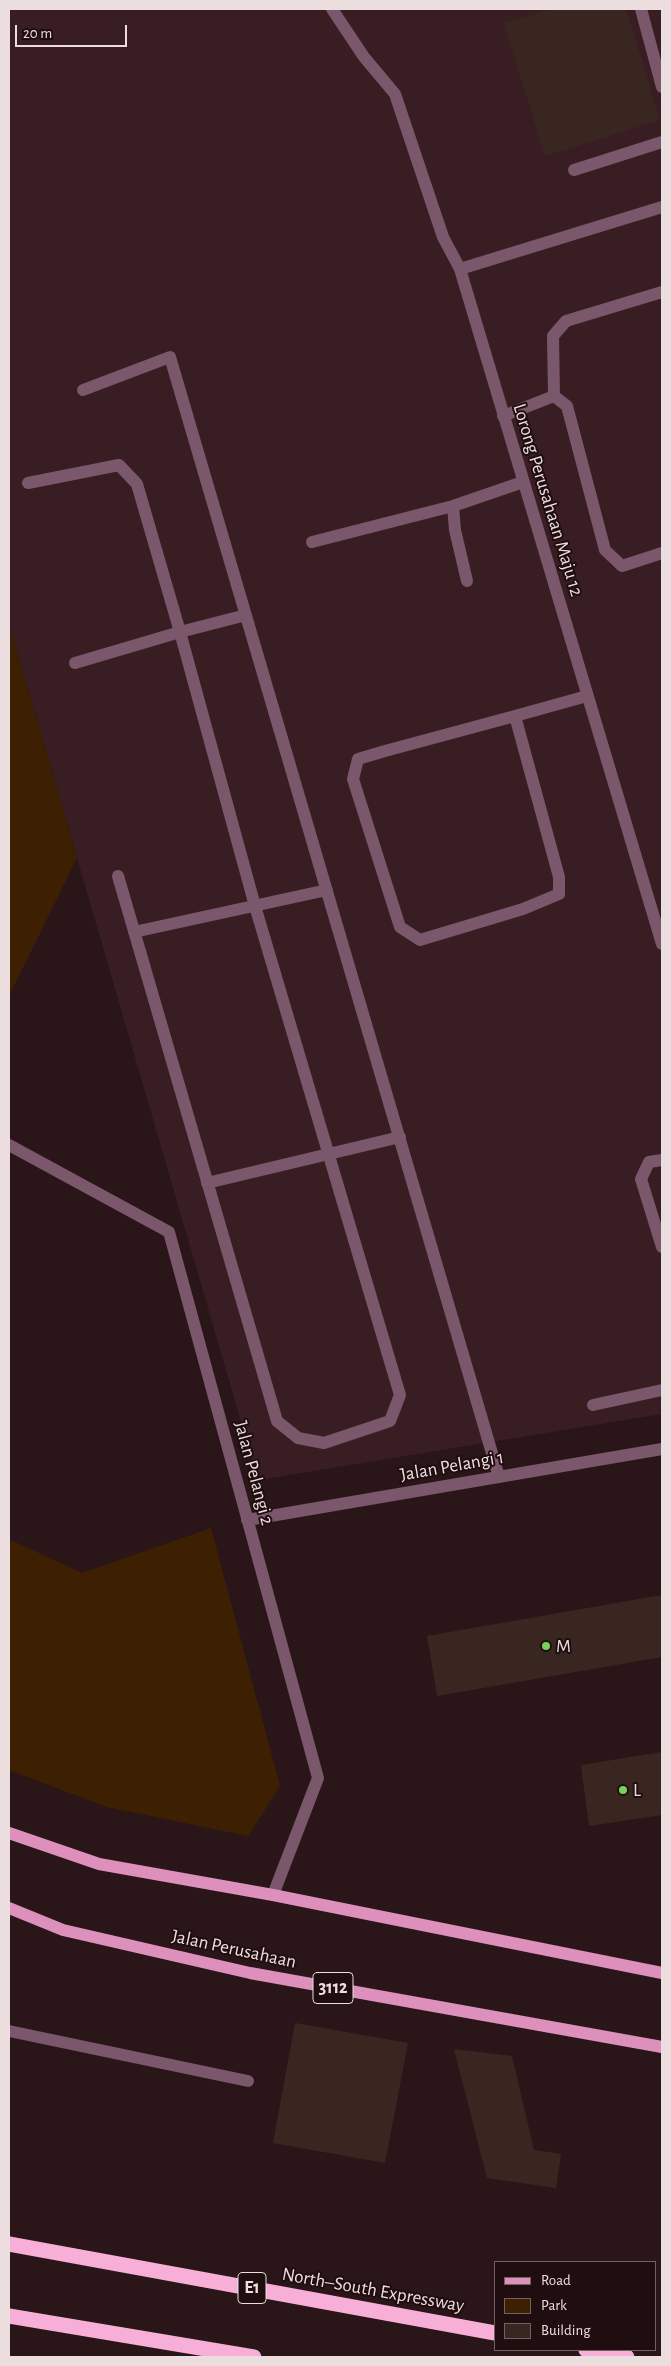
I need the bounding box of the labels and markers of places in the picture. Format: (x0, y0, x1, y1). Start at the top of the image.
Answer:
place label: M (556, 1635, 571, 1657)
marker: M (540, 1640, 552, 1652)
place label: L (633, 1779, 641, 1801)
marker: L (617, 1784, 629, 1796)

